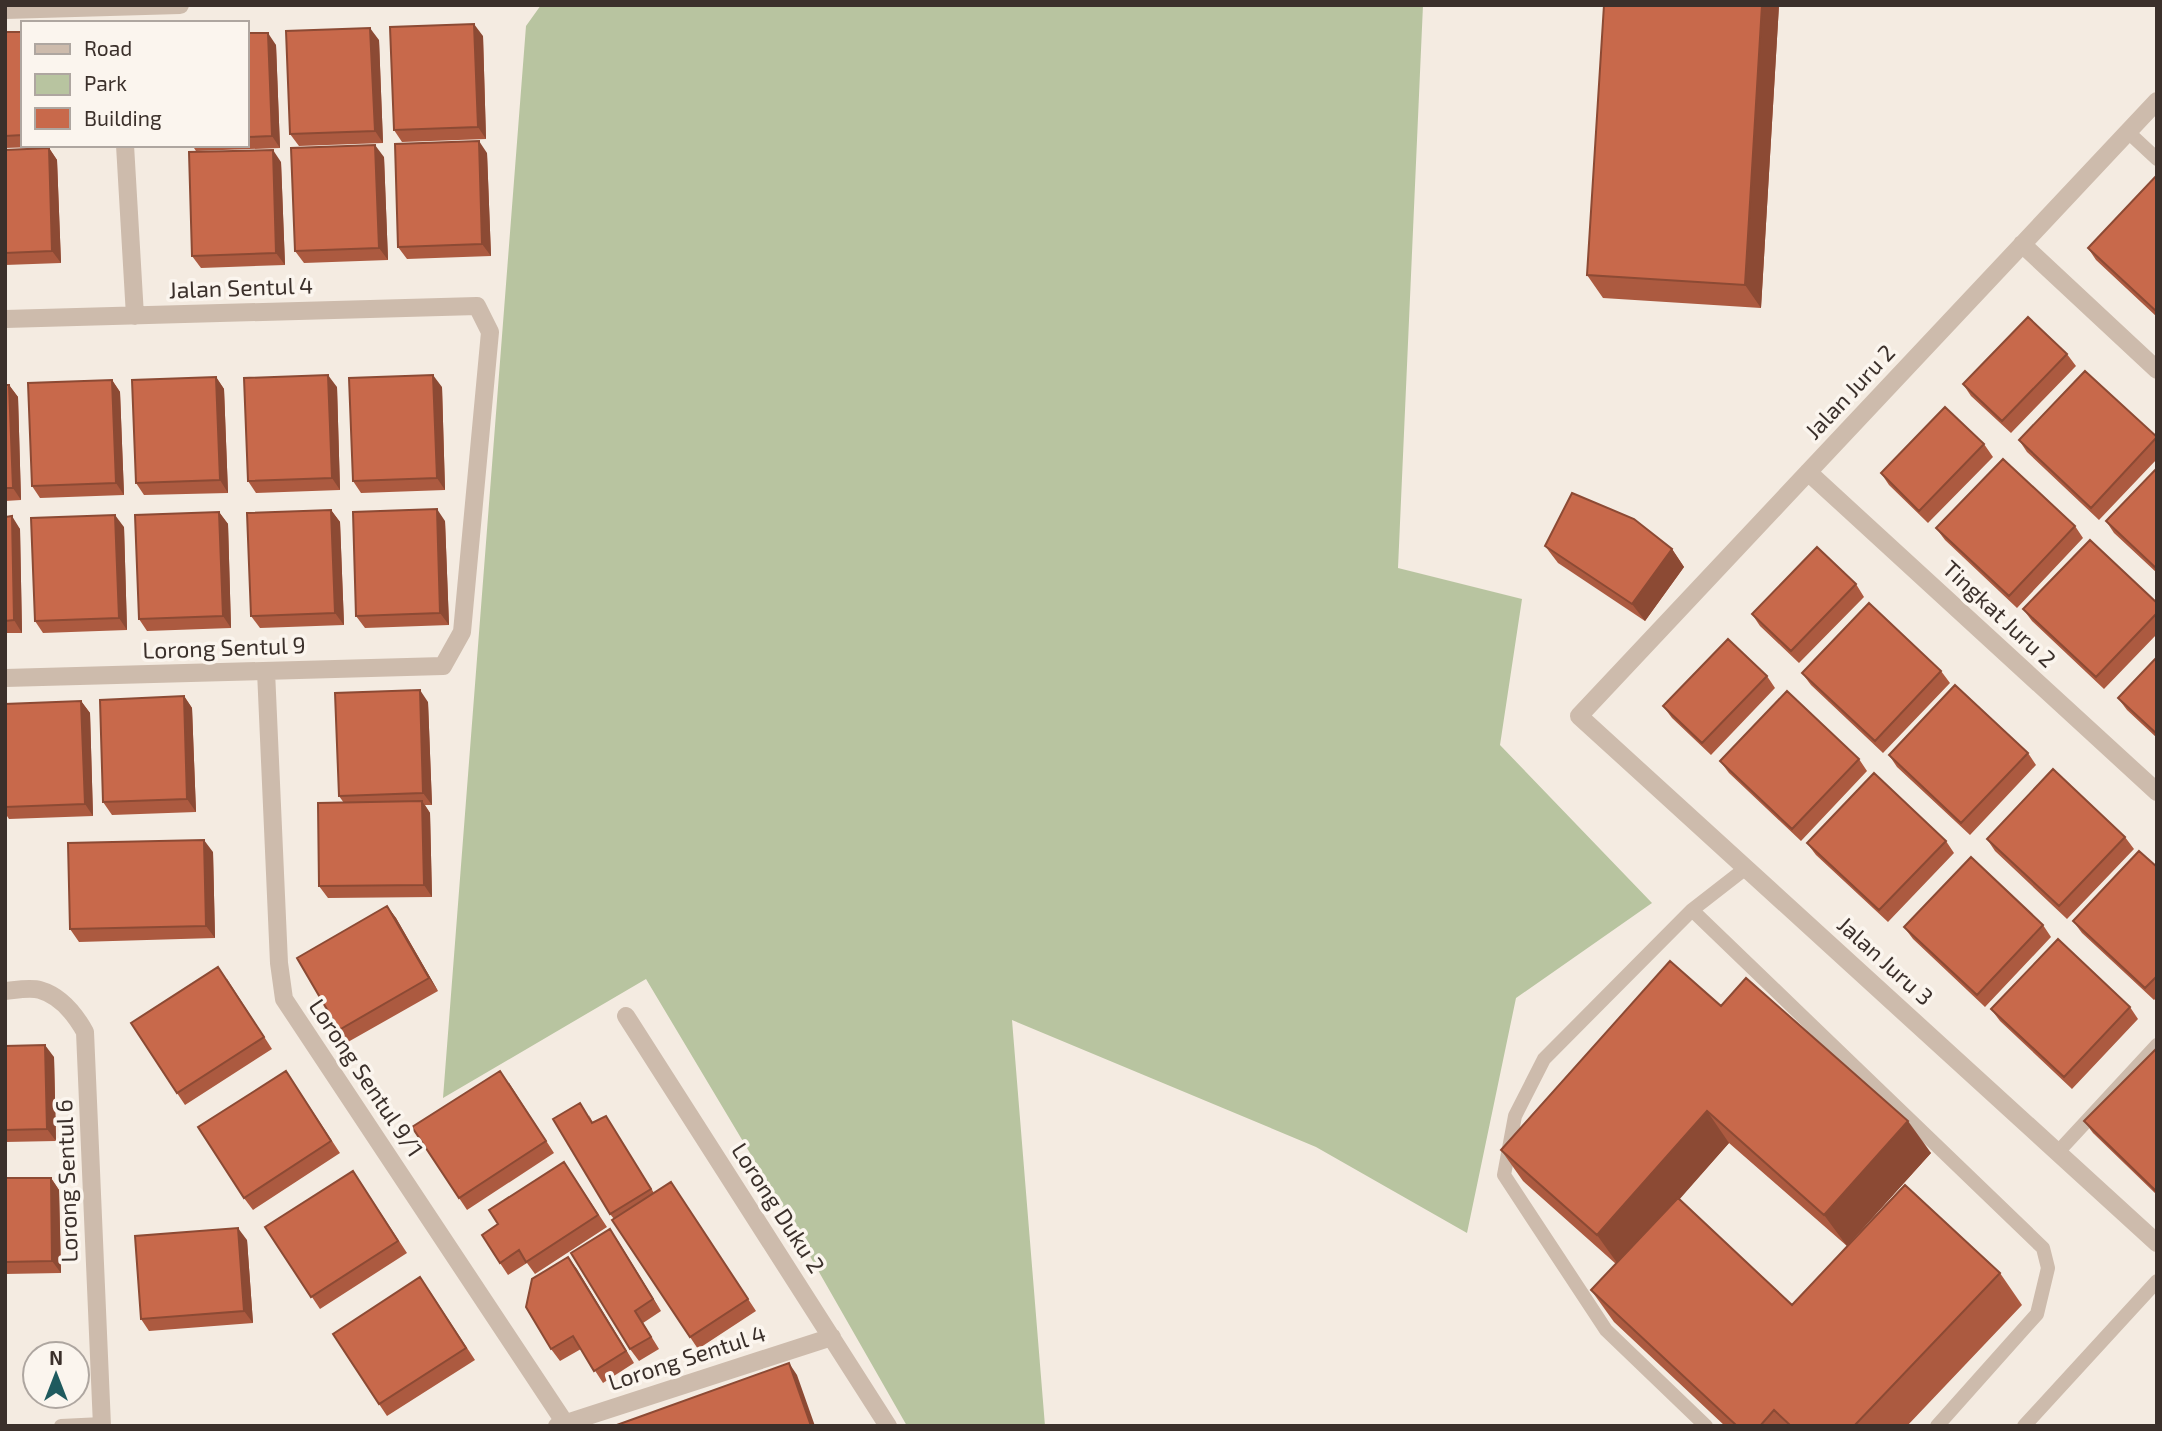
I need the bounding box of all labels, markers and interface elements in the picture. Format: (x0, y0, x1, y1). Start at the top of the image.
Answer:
legend (21, 21, 248, 147)
text: Road (84, 35, 132, 60)
text: Park (84, 70, 127, 95)
text: Building (84, 105, 162, 130)
street label: Jalan Sentul 4 (168, 270, 314, 304)
street label: Jalan Juru 2 (1798, 338, 1900, 444)
street label: Tingkat Juru 2 (1937, 554, 2062, 673)
street label: Lorong Sentul 9 (142, 630, 306, 664)
street label: Jalan Juru 3 (1832, 910, 1939, 1011)
street label: Lorong Sentul 9/1 (304, 993, 430, 1162)
street label: Lorong Sentul 6 (49, 1099, 83, 1263)
street label: Lorong Duku 2 (726, 1137, 831, 1278)
street label: Lorong Sentul 4 (604, 1318, 769, 1396)
north arrow (21, 1340, 91, 1410)
text: N (49, 1346, 63, 1369)

